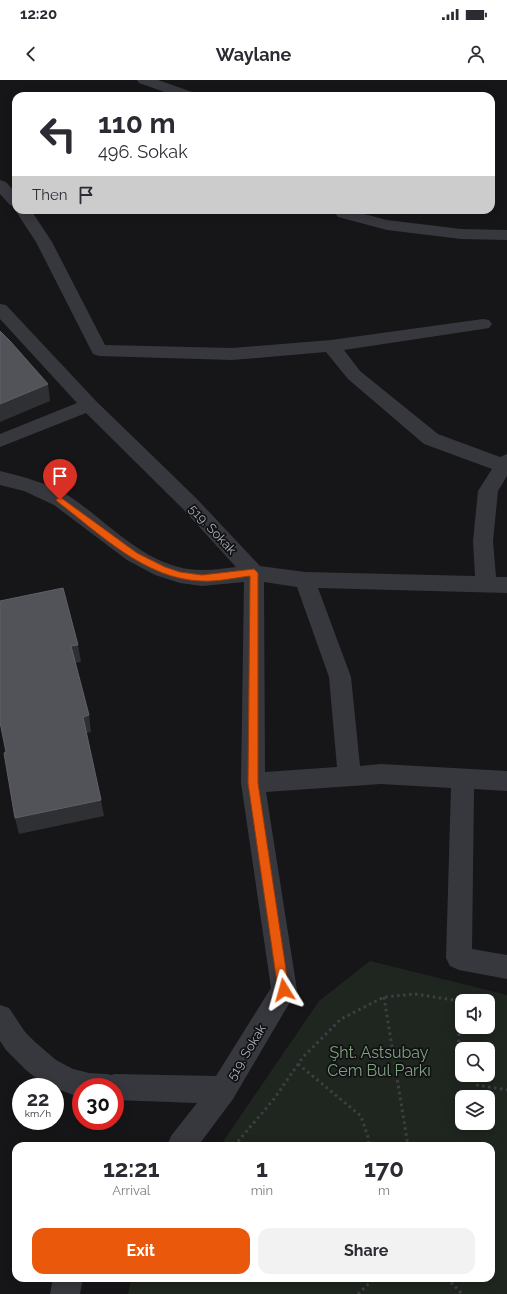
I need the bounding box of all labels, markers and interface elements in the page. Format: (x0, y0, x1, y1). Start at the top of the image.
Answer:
text: 12:20 (20, 5, 57, 23)
icon: back (20, 43, 42, 65)
icon: person (465, 43, 487, 65)
text: Waylane (216, 44, 291, 65)
text: 110 m (98, 107, 176, 140)
icon: left (32, 108, 84, 160)
text: 496. Sokak (98, 141, 188, 162)
icon: arrive (75, 184, 97, 206)
text: Then (32, 186, 67, 204)
pin (43, 459, 77, 500)
icon: arrive (49, 465, 71, 487)
street label: 519. Sokak (186, 501, 240, 557)
position arrow (263, 969, 305, 1011)
map controls (455, 994, 495, 1130)
button: sound (455, 994, 495, 1034)
street label: 519. Sokak (224, 1022, 269, 1083)
button: search (455, 1042, 495, 1082)
park label: Şht. Astsubay Cem Bul Parkı (327, 1043, 431, 1080)
speed limit sign: 30 (72, 1078, 124, 1130)
text: 22 (27, 1087, 49, 1111)
button: layers (455, 1090, 495, 1130)
text: km/h (25, 1108, 51, 1119)
text: 12:21 (103, 1154, 160, 1183)
text: 1 (256, 1154, 268, 1183)
text: 170 (364, 1154, 404, 1183)
text: Arrival (112, 1183, 150, 1198)
text: min (251, 1183, 273, 1198)
text: m (378, 1183, 390, 1198)
button: Exit (32, 1228, 250, 1274)
button: Share (258, 1228, 475, 1274)

